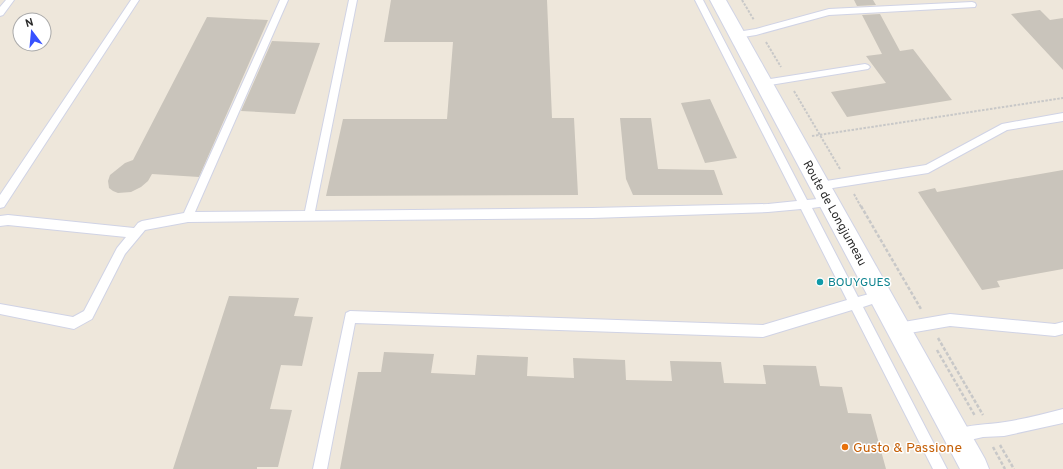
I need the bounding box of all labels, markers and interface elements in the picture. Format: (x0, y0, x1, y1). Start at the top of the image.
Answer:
north arrow (12, 12, 52, 52)
text: N (24, 16, 35, 31)
street label: Route de Longjumeau (799, 158, 870, 269)
place label: BOUYGUES (828, 275, 891, 291)
marker: BOUYGUES (815, 277, 825, 287)
place label: Gusto & Passione (853, 440, 962, 457)
marker: Gusto & Passione (840, 442, 850, 452)

